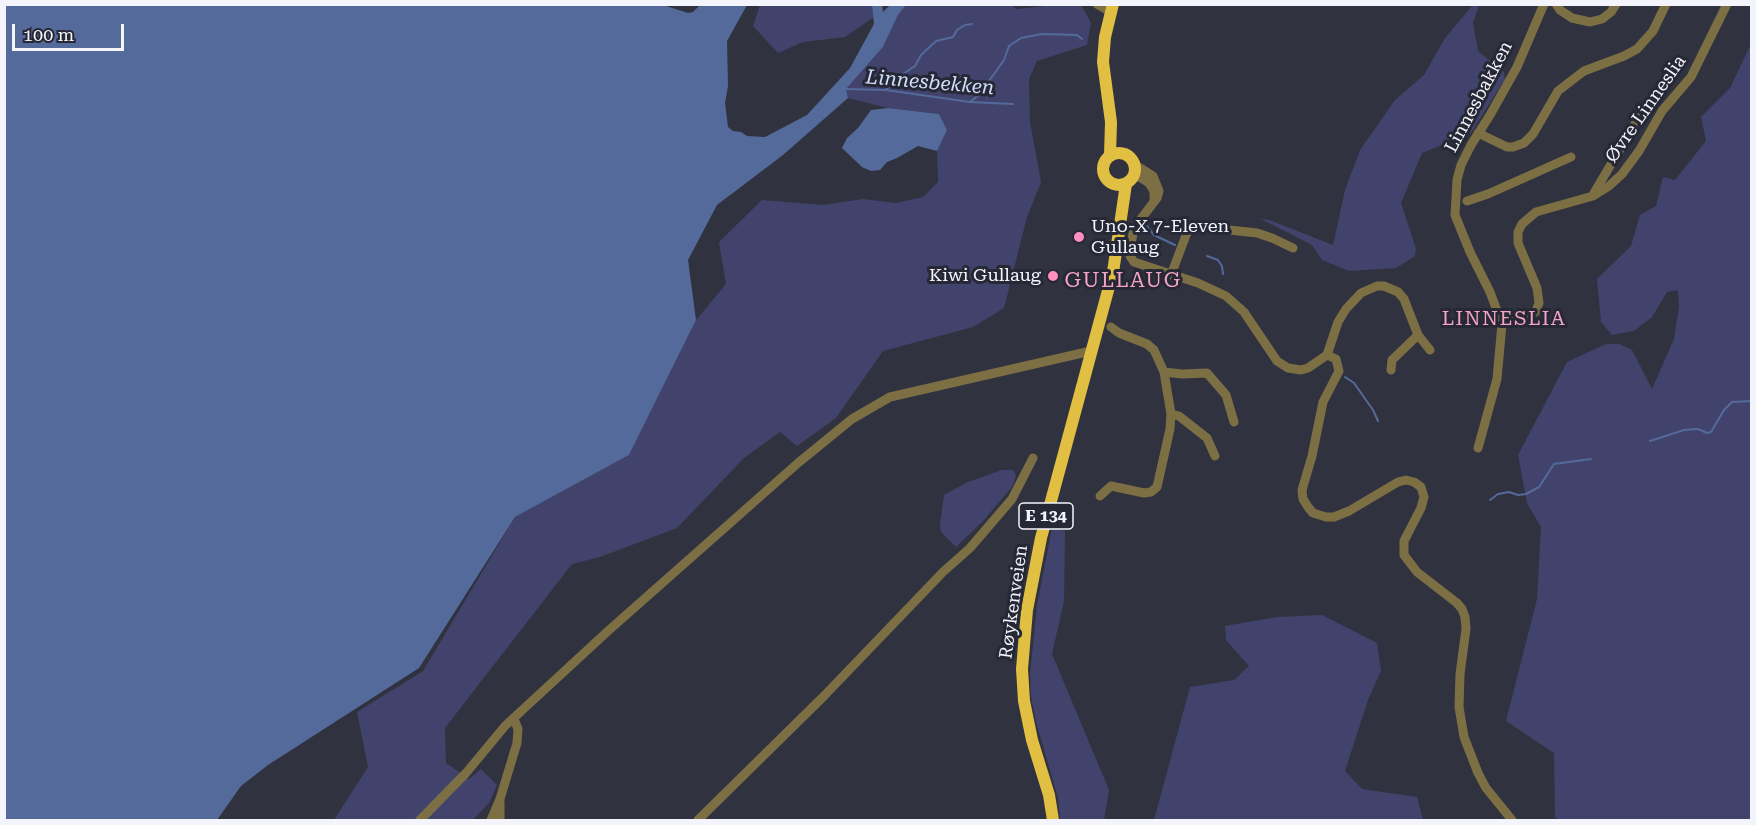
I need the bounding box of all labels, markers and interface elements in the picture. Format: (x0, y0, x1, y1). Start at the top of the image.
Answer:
scale bar (15, 12, 128, 50)
text: 100 m (23, 24, 74, 45)
street label: Linnesbakken (1441, 38, 1517, 156)
street label: Øvre Linneslia (1601, 51, 1691, 167)
water label: Linnesbekken (865, 65, 995, 101)
place label: Uno-X 7-Eleven Gullaug (1091, 216, 1229, 258)
marker: Uno-X 7-Eleven Gullaug (1072, 230, 1086, 244)
place label: Kiwi Gullaug (929, 265, 1041, 287)
district label: GULLAUG (1065, 268, 1181, 294)
marker: Kiwi Gullaug (1046, 269, 1060, 283)
district label: LINNESLIA (1442, 307, 1566, 331)
road number: E 134 (1019, 503, 1073, 529)
street label: Røykenveien (995, 544, 1033, 660)

